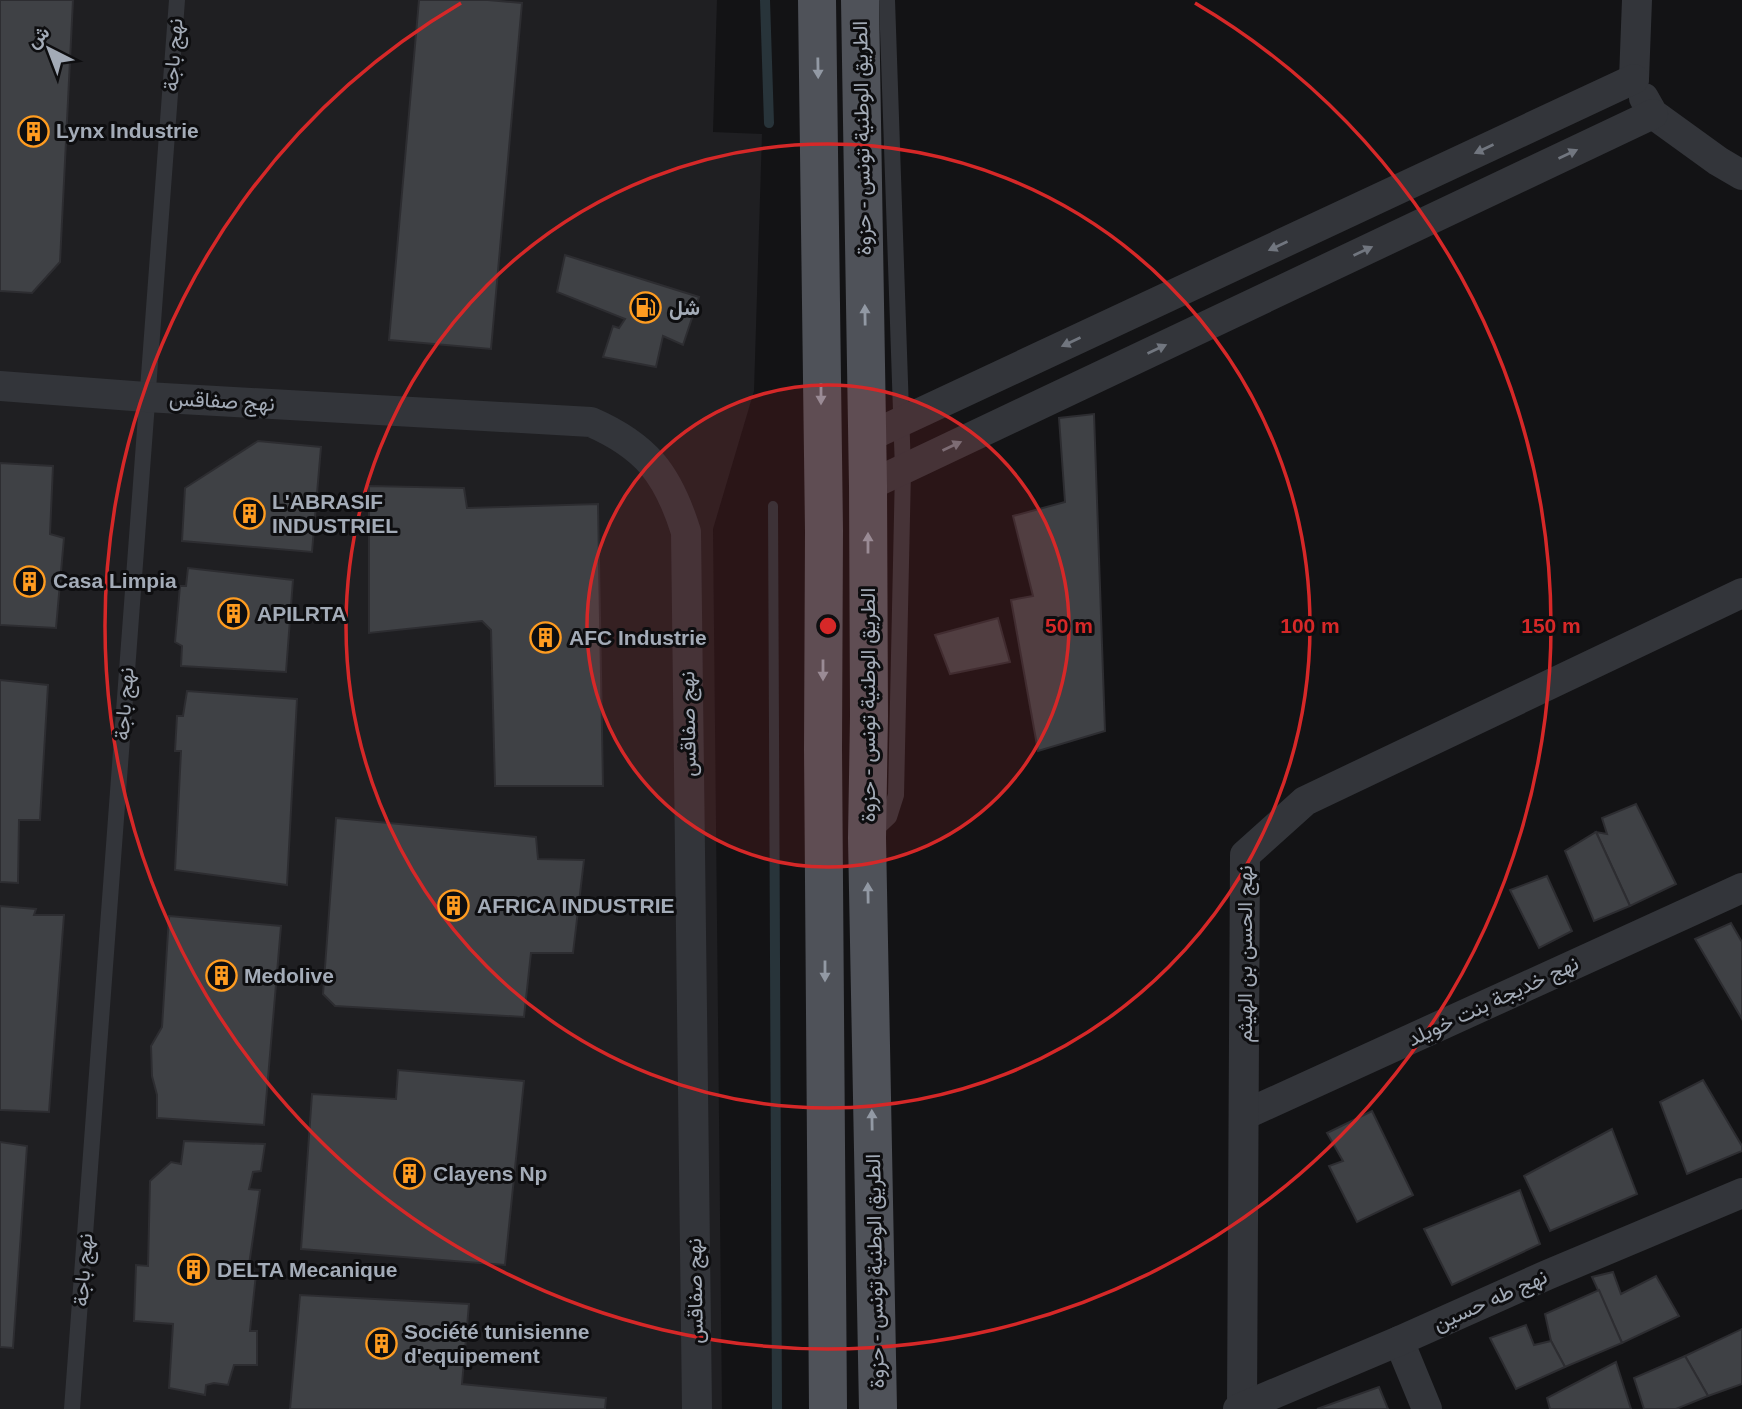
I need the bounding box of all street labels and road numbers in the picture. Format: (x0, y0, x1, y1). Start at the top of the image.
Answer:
street label: نهج باجة (158, 18, 190, 93)
street label: الطريق الوطنية تونس - حزوة (848, 21, 877, 255)
street label: نهج صفاقس (168, 386, 275, 418)
street label: الطريق الوطنية تونس - حزوة (856, 588, 881, 822)
street label: نهج باجة (109, 667, 141, 742)
street label: نهج صفاقس (675, 671, 703, 777)
street label: نهج الحسن بن الهيثم (1233, 865, 1259, 1043)
street label: نهج خديجة بنت خويلد (1404, 951, 1583, 1053)
street label: الطريق الوطنية تونس - حزوة (861, 1154, 890, 1388)
street label: نهج باجة (68, 1233, 100, 1308)
street label: نهج صفاقس (682, 1238, 710, 1344)
street label: نهج طه حسين (1429, 1264, 1552, 1338)

